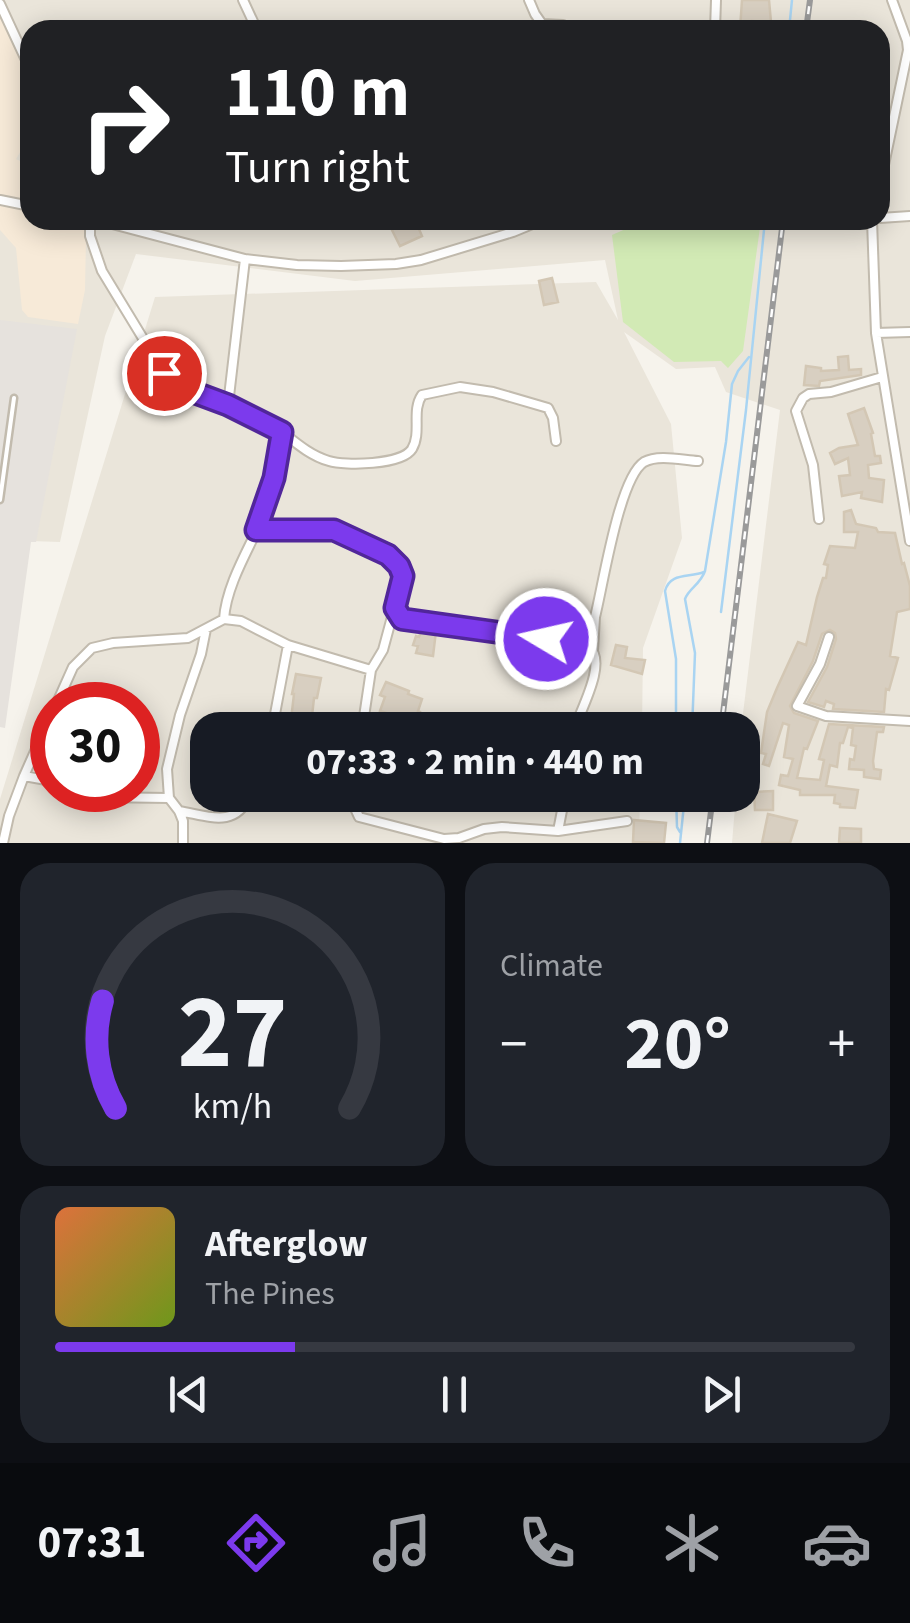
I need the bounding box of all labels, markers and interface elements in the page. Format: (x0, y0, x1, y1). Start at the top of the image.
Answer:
text: 110 m (225, 43, 410, 143)
icon: right (60, 60, 190, 190)
text: Turn right (225, 136, 410, 200)
pin (122, 331, 207, 416)
icon: arrive (137, 346, 192, 401)
position arrow (494, 587, 598, 691)
speed limit sign: 30 (30, 682, 160, 812)
text: 07:33 · 2 min · 440 m (306, 735, 644, 789)
text: Climate (500, 943, 603, 989)
text: 27 (178, 960, 287, 1108)
text: 20° (624, 991, 731, 1098)
text: − (500, 1006, 527, 1084)
text: + (828, 1006, 855, 1084)
text: km/h (193, 1081, 272, 1132)
text: Afterglow (205, 1217, 368, 1271)
text: The Pines (205, 1271, 335, 1317)
icon: previous (161, 1367, 216, 1422)
icon: pause (427, 1367, 482, 1422)
icon: next (694, 1367, 749, 1422)
icon: directions (221, 1508, 291, 1578)
icon: music (367, 1508, 437, 1578)
icon: phone (512, 1508, 582, 1578)
icon: climate (657, 1508, 727, 1578)
icon: car (802, 1508, 872, 1578)
text: 07:31 (38, 1511, 146, 1575)

